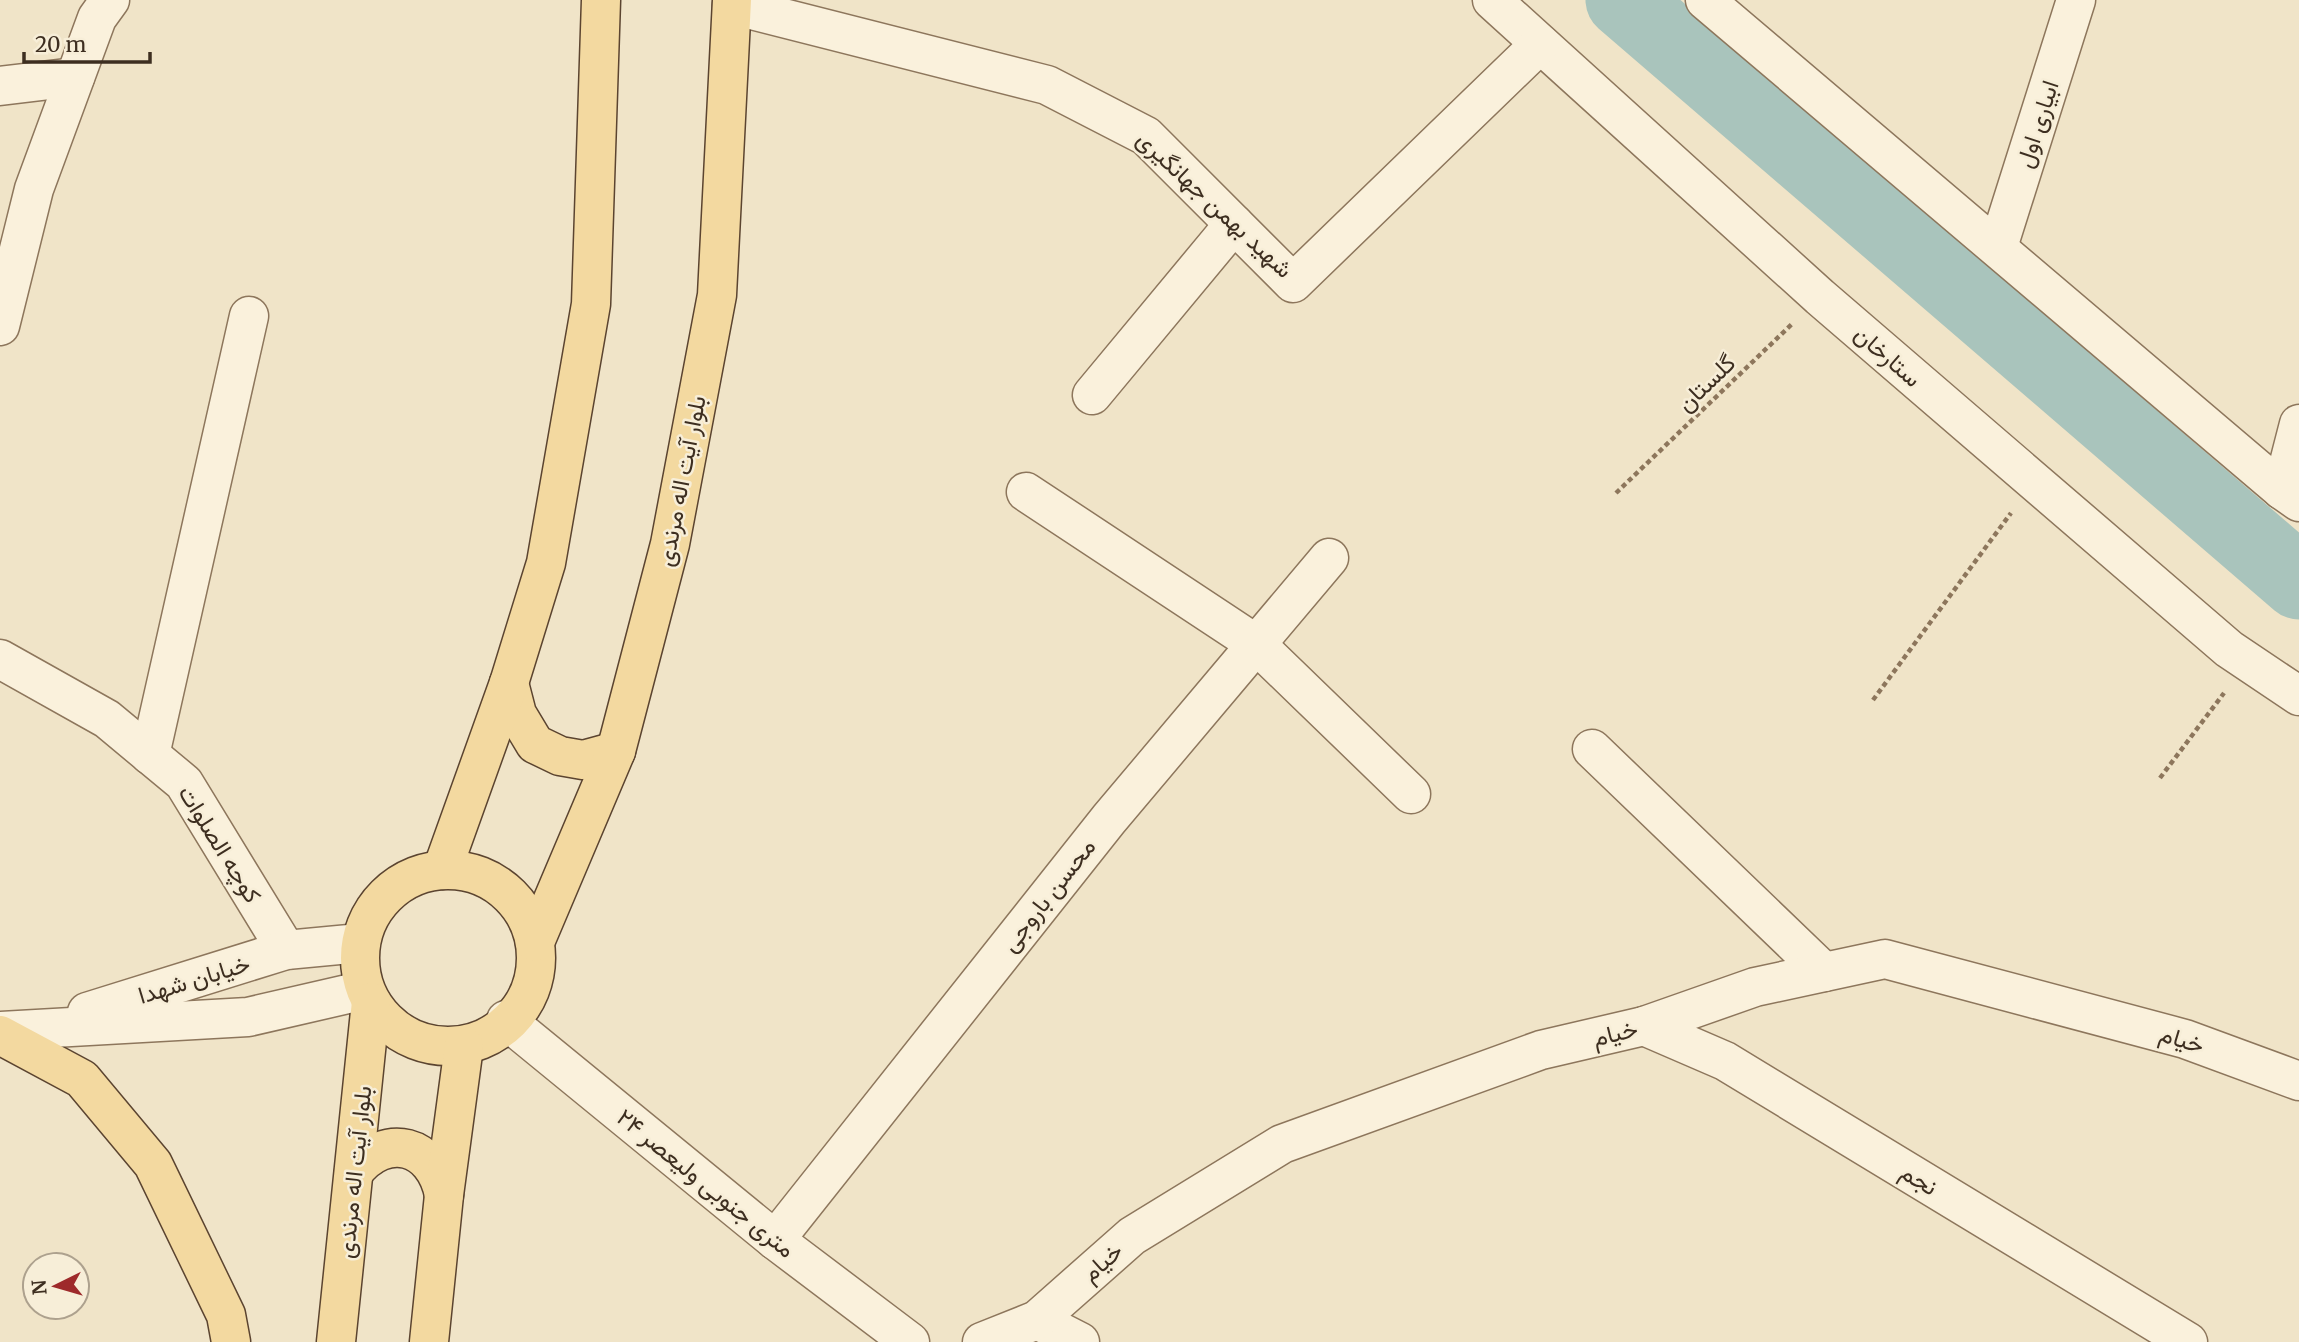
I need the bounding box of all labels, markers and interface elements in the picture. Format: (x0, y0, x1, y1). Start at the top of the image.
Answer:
scale bar (24, 21, 150, 65)
text: 20 m (35, 31, 87, 58)
street label: ابیاری اول (2008, 76, 2066, 172)
street label: شهید بهمن جهانگیری (1130, 123, 1300, 285)
street label: ستارخان (1848, 318, 1928, 394)
street label: گلستان (1670, 347, 1742, 419)
street label: بلوار آیت اله مرندی (649, 393, 713, 569)
street label: کوچه الصلوات (171, 779, 269, 909)
street label: محسن باروجی (994, 832, 1102, 958)
street label: خیابان شهدا (134, 947, 254, 1011)
street label: خیام (1589, 1012, 1641, 1054)
street label: خیام (2155, 1018, 2208, 1061)
street label: بلوار آیت اله مرندی (330, 1084, 378, 1260)
street label: ۲۴ متری جنوبی ولیعصر (611, 1102, 801, 1264)
street label: نجم (1894, 1156, 1943, 1203)
street label: خیام (1075, 1235, 1130, 1289)
north arrow (21, 1251, 91, 1321)
text: N (26, 1279, 52, 1296)

